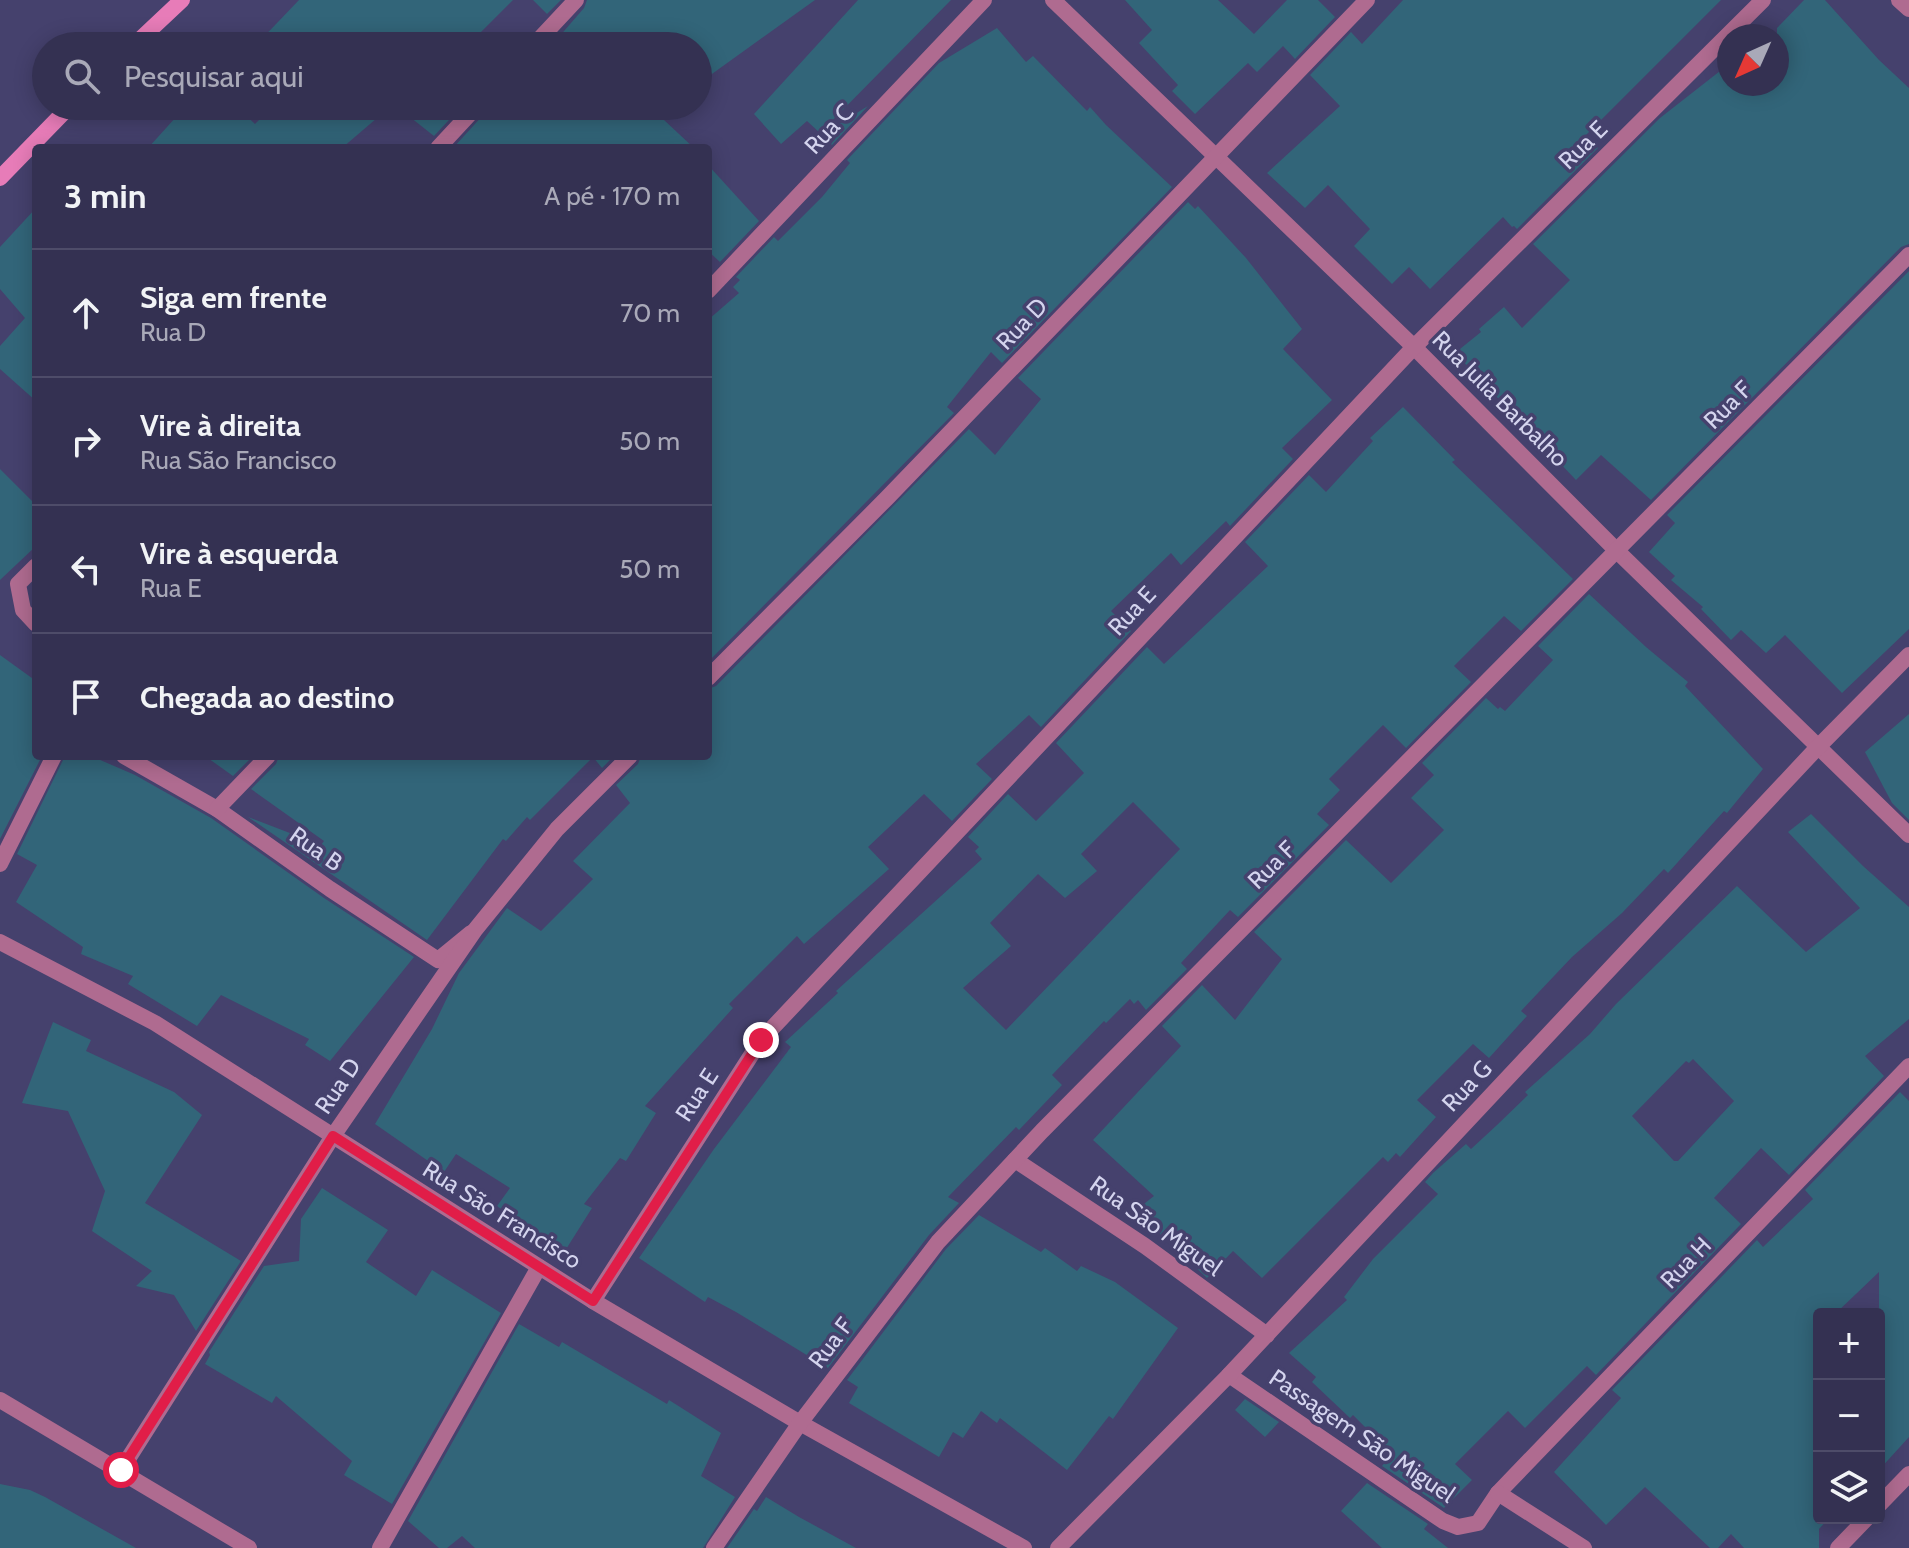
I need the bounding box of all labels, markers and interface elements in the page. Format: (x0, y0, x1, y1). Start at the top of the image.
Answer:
north arrow (1717, 24, 1789, 96)
search box (32, 32, 712, 120)
icon: search (60, 54, 104, 98)
text: Pesquisar aqui (124, 58, 304, 95)
street label: Rua C (798, 97, 859, 160)
street label: Rua E (1552, 114, 1613, 175)
text: 3 min (64, 175, 146, 217)
text: A pé · 170 m (544, 180, 680, 212)
text: Siga em frente (140, 279, 327, 316)
icon: ahead (64, 291, 108, 335)
street label: Rua D (990, 292, 1053, 356)
text: 70 m (620, 297, 680, 329)
text: Rua D (140, 316, 206, 348)
street label: Rua Julia Barbalho (1426, 325, 1574, 473)
street label: Rua F (1698, 374, 1758, 435)
text: Vire à direita (140, 407, 301, 444)
icon: right (64, 419, 108, 463)
text: 50 m (619, 425, 680, 457)
text: Rua São Francisco (140, 444, 337, 476)
text: Vire à esquerda (140, 535, 338, 572)
icon: left (64, 547, 108, 591)
text: 50 m (619, 553, 680, 585)
text: Rua E (140, 572, 202, 604)
street label: Rua E (1102, 580, 1162, 641)
icon: arrive (64, 675, 108, 719)
text: Chegada ao destino (140, 679, 394, 716)
street label: Rua B (284, 820, 348, 877)
street label: Rua F (1242, 834, 1302, 895)
route end (743, 1022, 779, 1058)
street label: Rua D (308, 1052, 367, 1119)
street label: Rua G (1436, 1054, 1498, 1117)
street label: Rua E (669, 1063, 724, 1127)
street label: Rua São Francisco (418, 1154, 587, 1275)
street label: Rua São Miguel (1085, 1169, 1228, 1282)
street label: Rua H (1654, 1231, 1717, 1295)
map controls (1813, 1308, 1885, 1524)
button: + (1813, 1308, 1885, 1380)
street label: Rua F (802, 1311, 859, 1374)
street label: Passagem São Miguel (1264, 1363, 1461, 1509)
button: − (1813, 1380, 1885, 1452)
route start (103, 1452, 139, 1488)
button: layers (1813, 1452, 1885, 1524)

